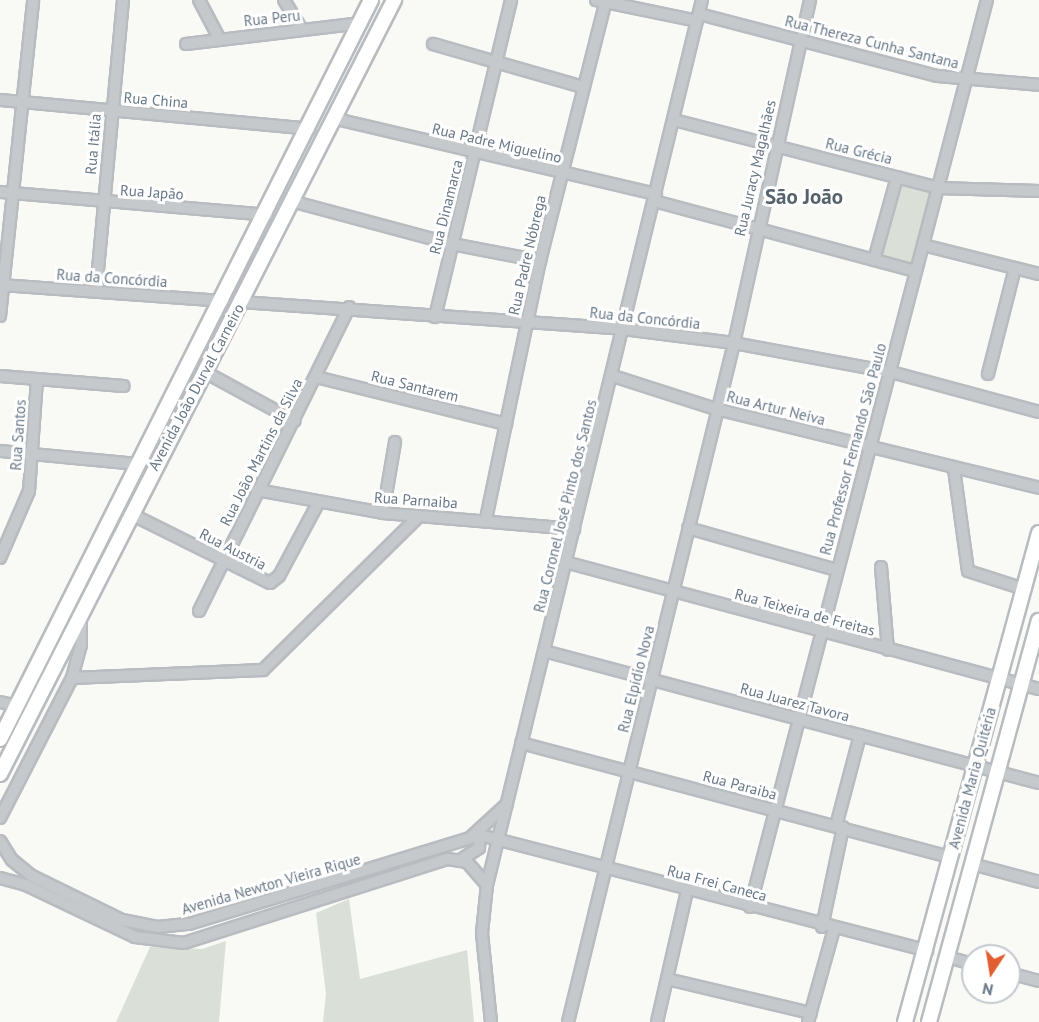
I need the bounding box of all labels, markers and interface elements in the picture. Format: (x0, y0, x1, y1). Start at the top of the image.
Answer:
street label: Rua Peru (243, 6, 301, 30)
street label: Rua Thereza Cunha Santana (783, 12, 961, 72)
street label: Rua China (123, 88, 189, 112)
street label: Rua Juracy Magalhães (731, 98, 779, 238)
street label: Rua Itália (81, 113, 105, 175)
street label: Rua Padre Miguelino (430, 119, 564, 167)
street label: Rua Grécia (824, 134, 894, 168)
street label: Rua Dinamarca (426, 158, 466, 256)
street label: Rua Japão (120, 181, 184, 203)
district label: São João (765, 184, 843, 210)
street label: Rua Padre Nóbrega (504, 193, 550, 317)
street label: Rua da Concórdia (56, 265, 168, 291)
street label: Avenida João Durval Carneiro (144, 300, 248, 474)
street label: Rua da Concórdia (589, 303, 701, 333)
street label: Rua Professor Fernando São Paulo (816, 341, 890, 557)
street label: Rua Santarem (369, 366, 461, 406)
street label: Rua João Martins da Silva (216, 375, 306, 529)
street label: Rua Artur Neiva (725, 387, 827, 429)
street label: Rua Coronel José Pinto dos Santos (530, 398, 600, 614)
street label: Rua Santos (7, 399, 29, 471)
street label: Rua Parnaiba (374, 488, 458, 512)
street label: Rua Austria (196, 524, 270, 574)
street label: Rua Teixeira de Freitas (733, 585, 877, 639)
street label: Rua Elpídio Nova (614, 624, 658, 734)
street label: Rua Juarez Tavora (738, 679, 852, 725)
street label: Avenida Maria Quitéria (944, 705, 1000, 851)
street label: Rua Paraiba (701, 767, 779, 803)
street label: Avenida Newton Vieira Rique (179, 850, 363, 918)
street label: Rua Frei Caneca (665, 861, 769, 905)
north arrow (961, 944, 1021, 1004)
text: N (980, 979, 995, 1001)

